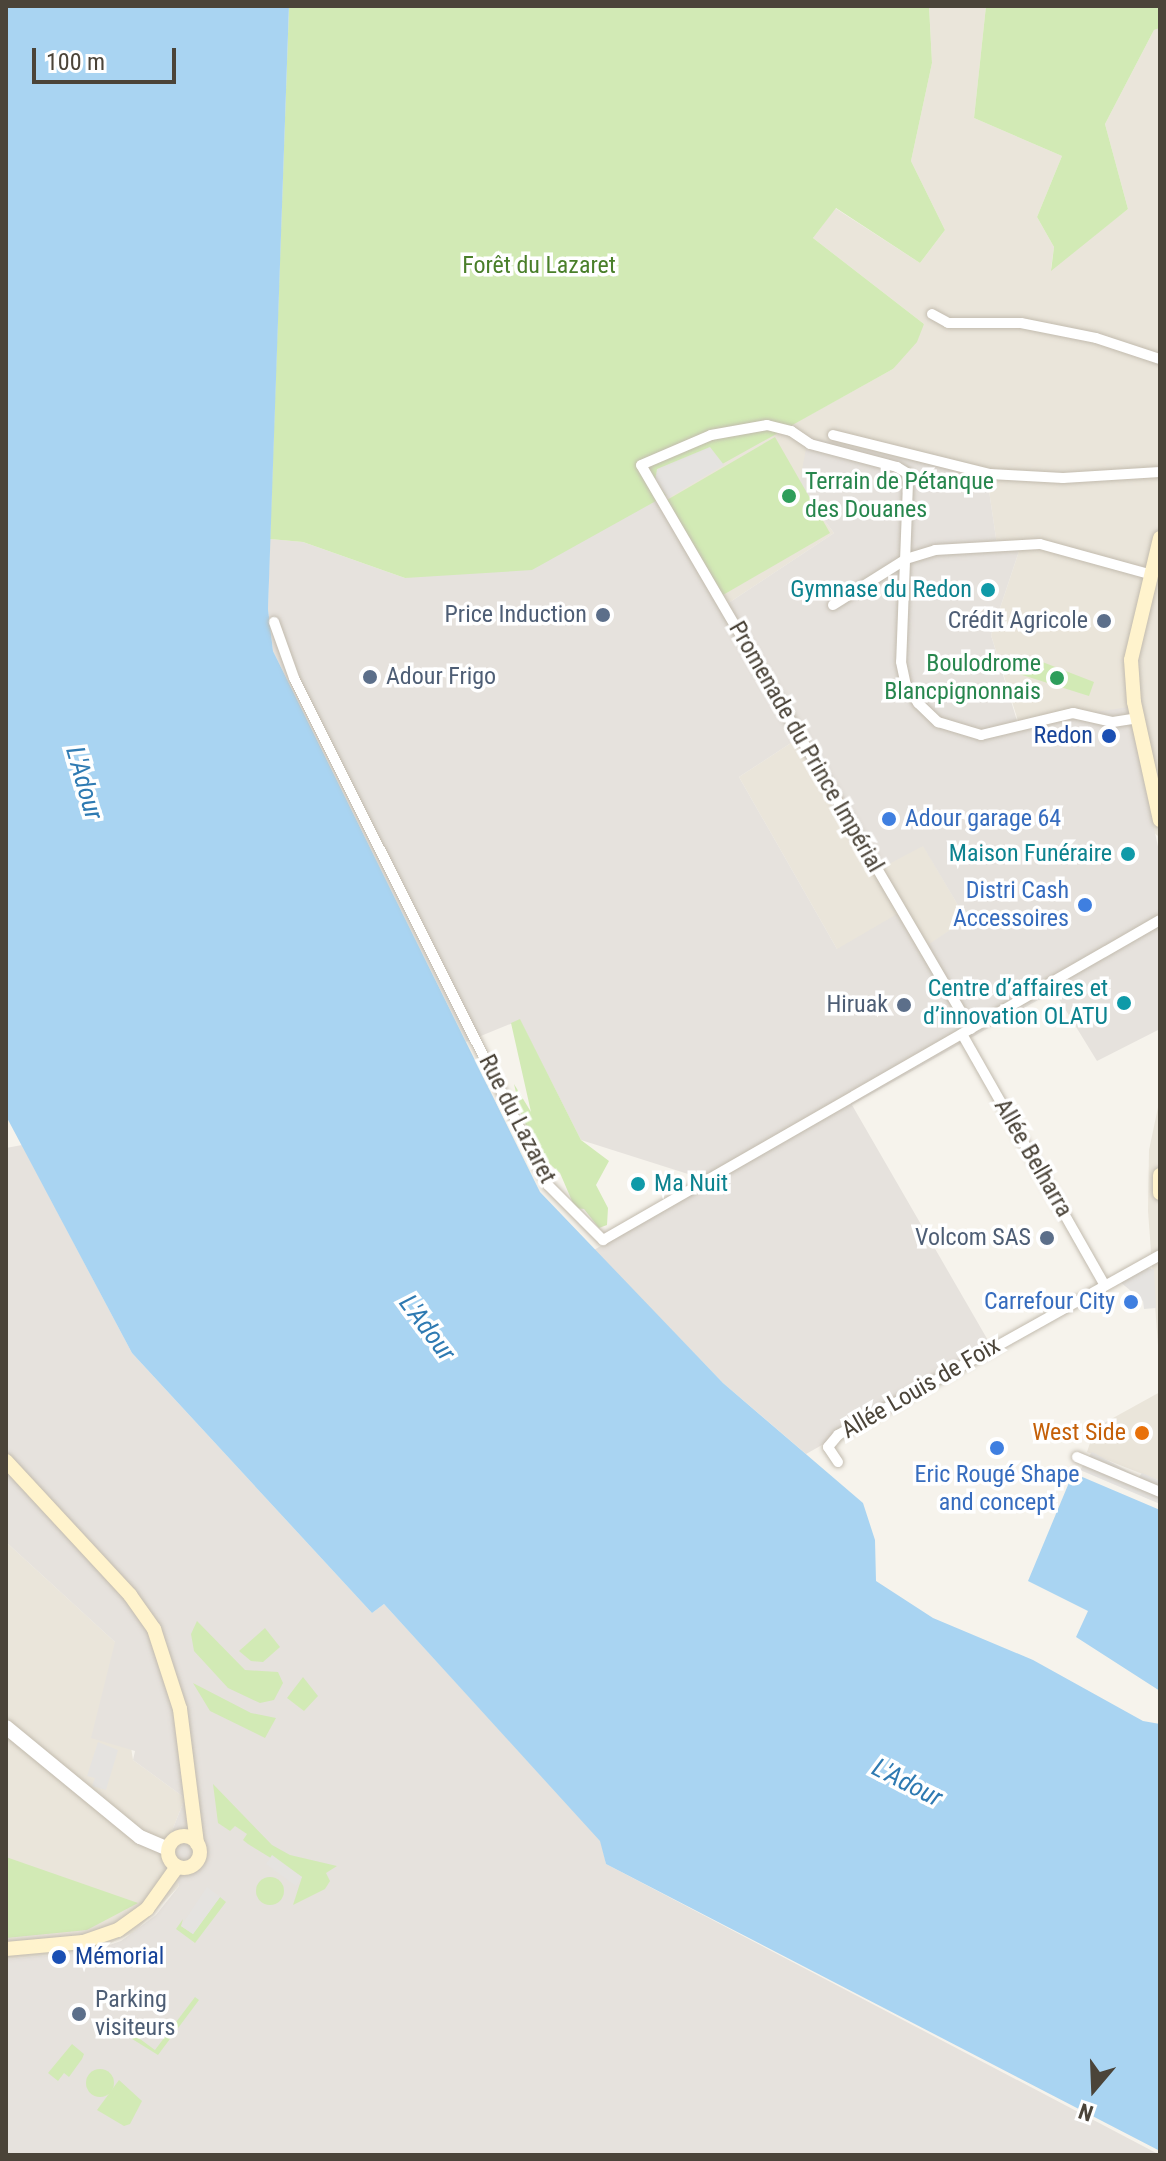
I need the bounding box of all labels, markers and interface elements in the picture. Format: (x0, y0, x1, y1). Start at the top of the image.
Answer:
scale bar (36, 32, 180, 82)
text: 100 m (46, 48, 105, 76)
park label: Forêt du Lazaret (462, 252, 616, 280)
place label: Terrain de Pétanque des Douanes (805, 468, 994, 524)
marker: Terrain de Pétanque des Douanes (780, 487, 798, 505)
place label: Gymnase du Redon (790, 576, 972, 604)
marker: Gymnase du Redon (979, 581, 997, 599)
place label: Price Induction (445, 601, 587, 629)
marker: Price Induction (594, 606, 612, 624)
place label: Crédit Agricole (948, 607, 1088, 635)
marker: Crédit Agricole (1095, 612, 1113, 630)
street label: Promenade du Prince Impérial (722, 616, 890, 878)
place label: Boulodrome Blancpignonnais (884, 650, 1041, 706)
place label: Adour Frigo (386, 663, 496, 691)
marker: Adour Frigo (361, 668, 379, 686)
marker: Boulodrome Blancpignonnais (1048, 669, 1066, 687)
place label: Redon (1033, 722, 1093, 750)
marker: Redon (1100, 727, 1118, 745)
water label: L'Adour (59, 743, 109, 823)
place label: Adour garage 64 (905, 805, 1061, 833)
marker: Adour garage 64 (880, 810, 898, 828)
place label: Maison Funéraire (949, 840, 1112, 868)
marker: Maison Funéraire (1119, 845, 1137, 863)
place label: Distri Cash Accessoires (953, 877, 1069, 933)
marker: Distri Cash Accessoires (1076, 896, 1094, 914)
place label: Centre d’affaires et d’innovation OLATU (923, 975, 1108, 1031)
place label: Hiruak (826, 991, 888, 1019)
marker: Centre d’affaires et d’innovation OLATU (1115, 994, 1133, 1012)
marker: Hiruak (895, 996, 913, 1014)
street label: Rue du Lazaret (472, 1050, 562, 1188)
street label: Allée Belharra (988, 1094, 1078, 1222)
place label: Ma Nuit (654, 1170, 728, 1198)
marker: Ma Nuit (629, 1175, 647, 1193)
place label: Volcom SAS (915, 1224, 1031, 1252)
marker: Volcom SAS (1038, 1229, 1056, 1247)
place label: Carrefour City (984, 1288, 1115, 1316)
water label: L'Adour (392, 1289, 462, 1367)
marker: Carrefour City (1122, 1293, 1140, 1311)
street label: Allée Louis de Foix (837, 1331, 1005, 1445)
place label: West Side (1032, 1419, 1126, 1447)
marker: West Side (1133, 1424, 1151, 1442)
marker: Eric Rougé Shape and concept (988, 1439, 1006, 1457)
place label: Eric Rougé Shape and concept (915, 1461, 1079, 1517)
water label: L'Adour (867, 1752, 947, 1814)
place label: Mémorial (75, 1943, 164, 1971)
marker: Mémorial (50, 1948, 68, 1966)
place label: Parking visiteurs (95, 1986, 175, 2042)
marker: Parking visiteurs (70, 2005, 88, 2023)
north arrow (1054, 2049, 1134, 2129)
text: N (1076, 2098, 1096, 2126)

